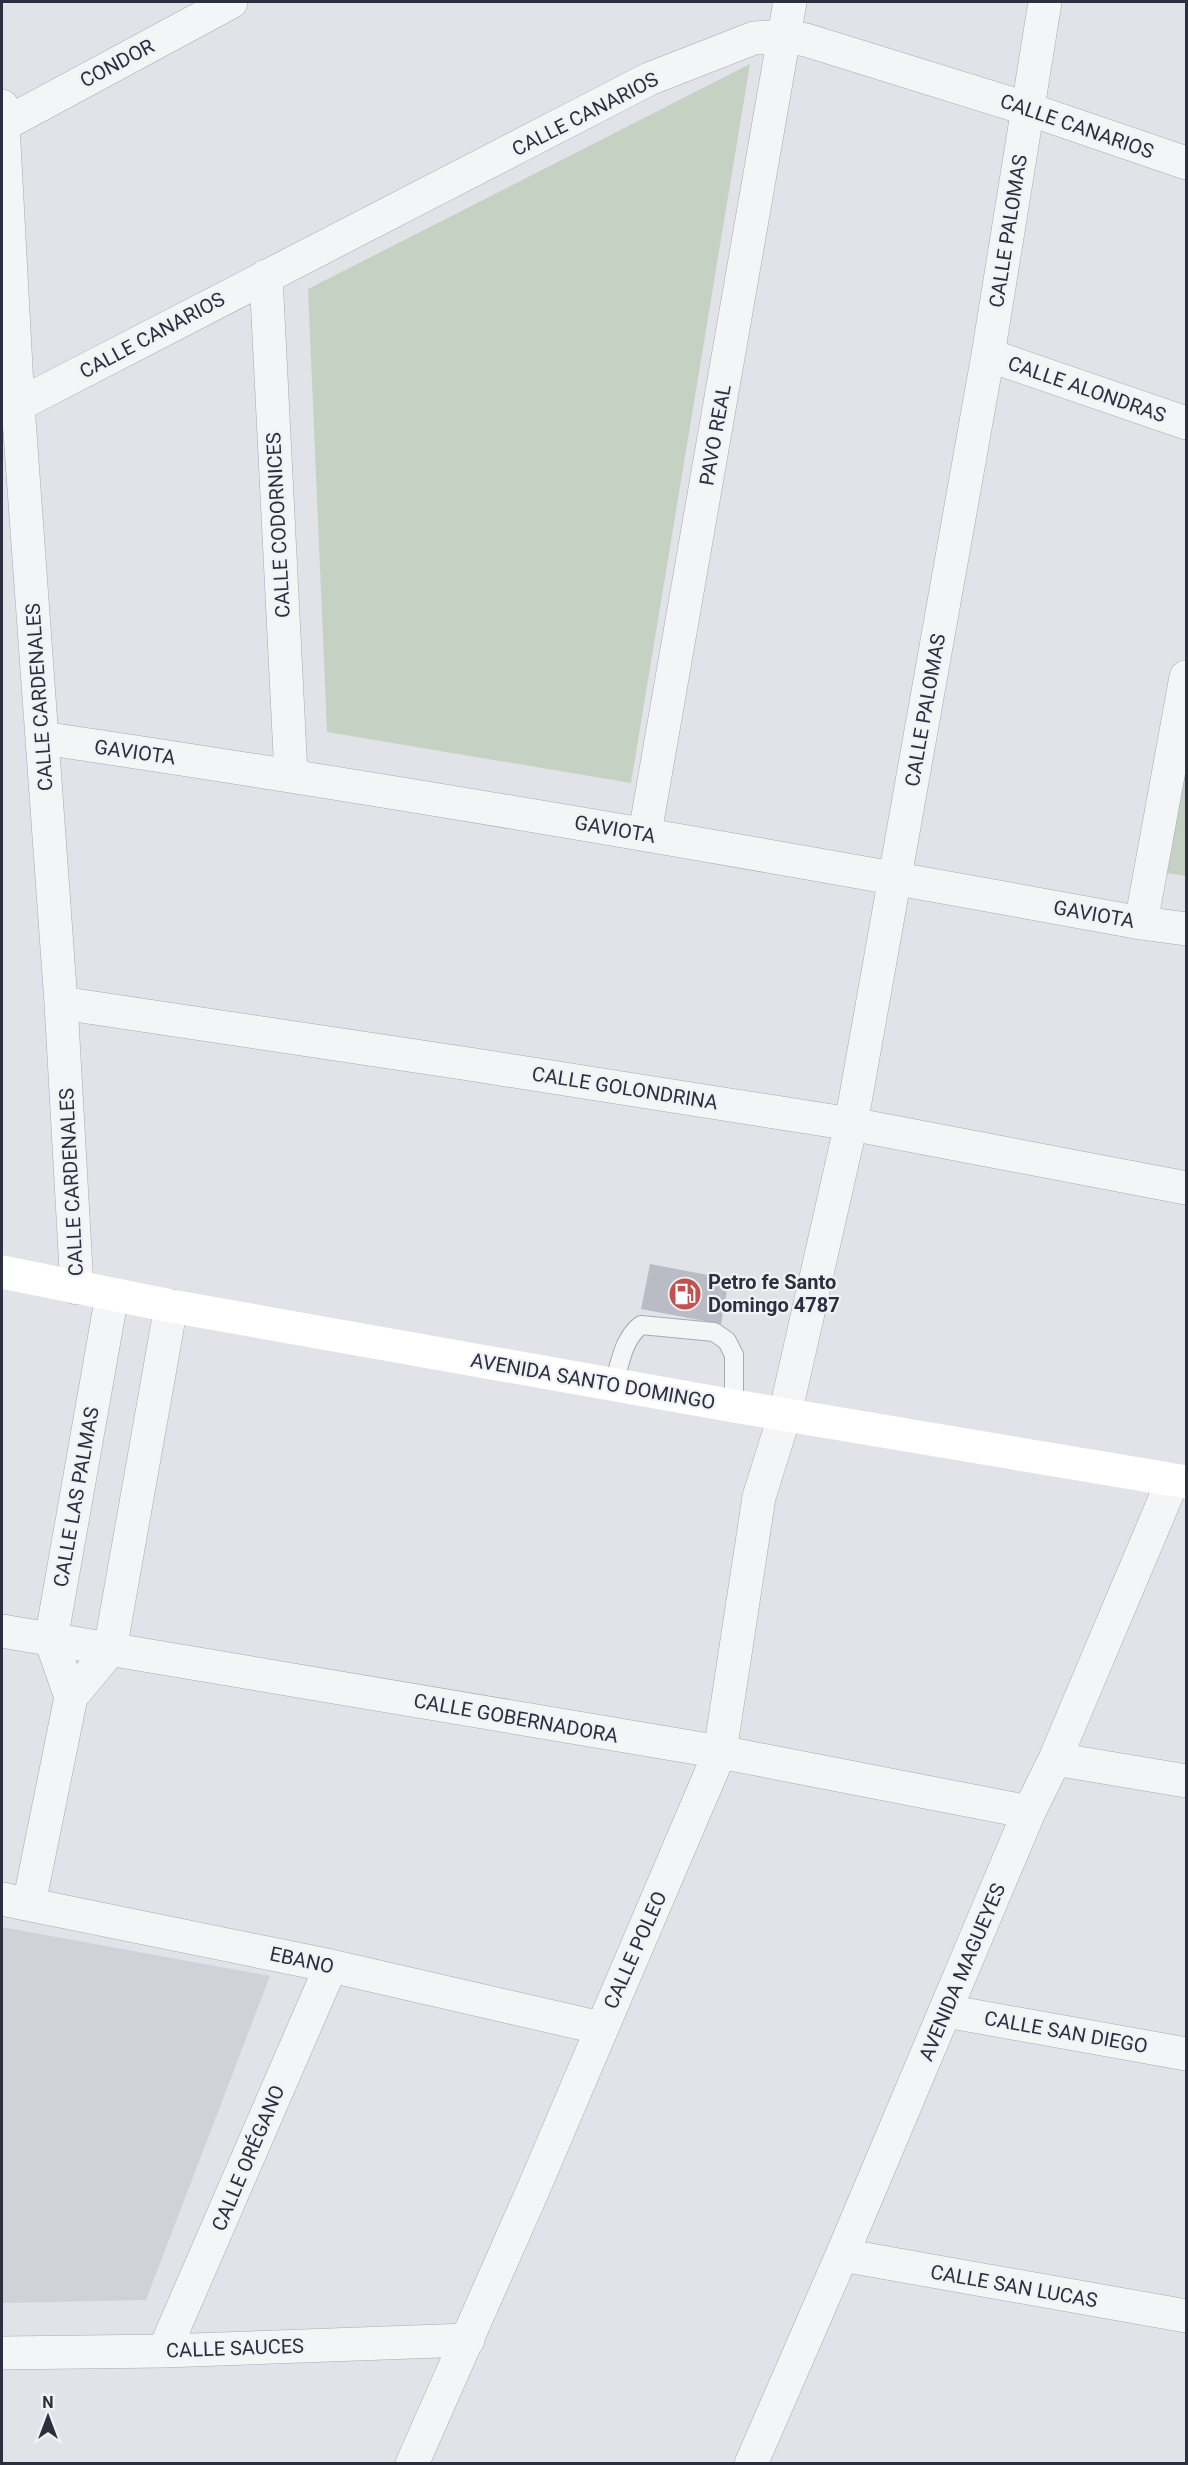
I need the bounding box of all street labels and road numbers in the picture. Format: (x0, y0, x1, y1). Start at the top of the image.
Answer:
street label: CONDOR (76, 34, 158, 92)
street label: CALLE CANARIOS (508, 67, 662, 161)
street label: CALLE CANARIOS (997, 88, 1157, 164)
street label: CALLE PALOMAS (984, 153, 1032, 309)
street label: CALLE CANARIOS (75, 287, 229, 383)
street label: CALLE ALONDRAS (1005, 351, 1169, 427)
street label: PAVO REAL (694, 382, 736, 487)
street label: CALLE CODORNICES (261, 431, 295, 618)
street label: CALLE CARDENALES (20, 602, 58, 792)
street label: CALLE PALOMAS (900, 632, 950, 788)
street label: GAVIOTA (93, 734, 177, 770)
street label: GAVIOTA (573, 810, 657, 848)
street label: GAVIOTA (1052, 895, 1136, 933)
street label: CALLE GOLONDRINA (530, 1061, 720, 1115)
street label: CALLE CARDENALES (54, 1087, 88, 1277)
street label: AVENIDA SANTO DOMINGO (469, 1348, 717, 1414)
street label: CALLE LAS PALMAS (48, 1405, 104, 1589)
street label: CALLE GOBERNADORA (412, 1688, 620, 1748)
street label: AVENIDA MAGUEYES (914, 1879, 1010, 2064)
street label: CALLE POLEO (598, 1887, 672, 2013)
street label: EBANO (268, 1942, 336, 1978)
street label: CALLE SAN DIEGO (982, 2006, 1150, 2058)
street label: CALLE ORÉGANO (206, 2081, 290, 2235)
street label: CALLE SAN LUCAS (929, 2259, 1100, 2313)
street label: CALLE SAUCES (166, 2334, 304, 2362)

